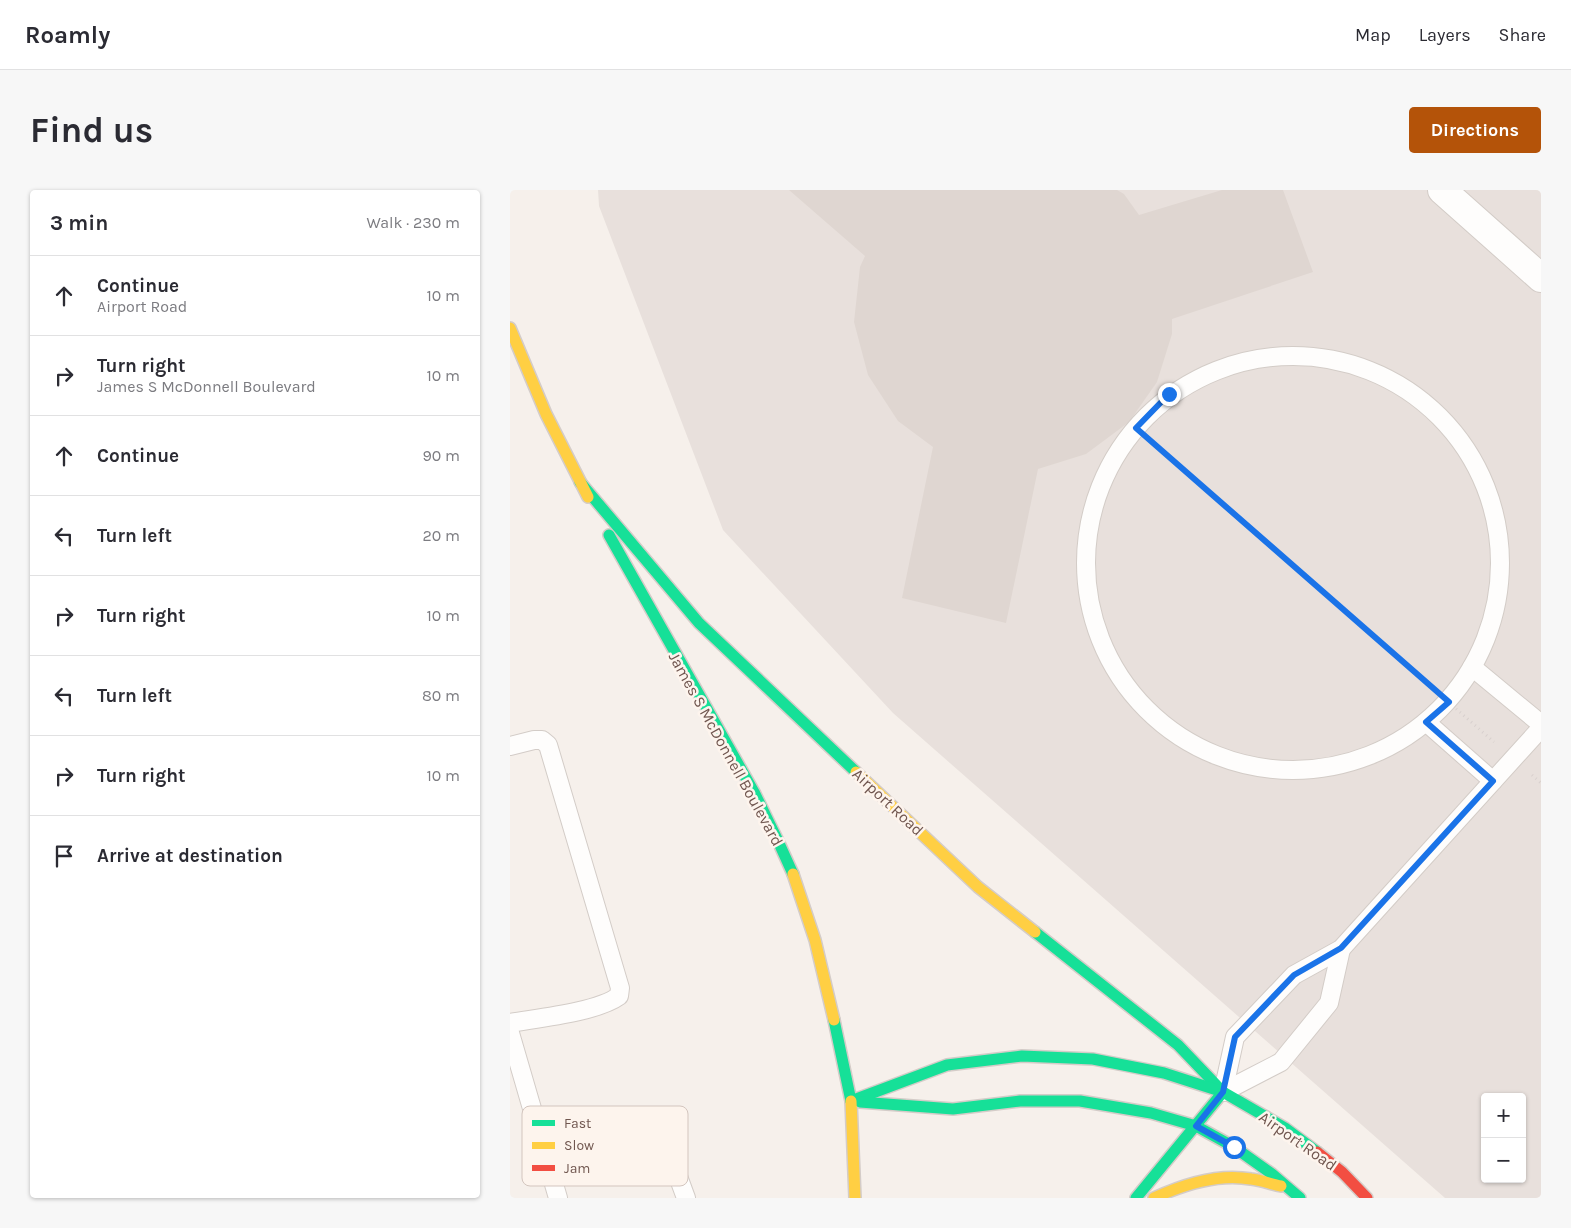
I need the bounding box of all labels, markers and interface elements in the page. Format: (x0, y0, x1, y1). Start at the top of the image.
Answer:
text: Roamly (25, 21, 110, 49)
text: Map (1355, 24, 1391, 46)
text: Layers (1419, 24, 1471, 46)
text: Share (1499, 24, 1546, 46)
button: Directions (1409, 107, 1541, 153)
text: Find us (30, 110, 153, 151)
text: 3 min (50, 211, 108, 235)
text: Walk · 230 m (366, 213, 460, 232)
text: Continue (97, 275, 179, 297)
icon: ahead (50, 282, 78, 310)
text: 10 m (426, 286, 460, 305)
text: Airport Road (97, 297, 187, 316)
text: Turn right (97, 355, 186, 377)
icon: right (50, 362, 78, 390)
text: 10 m (426, 366, 460, 385)
text: James S McDonnell Boulevard (97, 377, 316, 396)
route end (1158, 383, 1181, 406)
icon: ahead (50, 442, 78, 470)
text: Continue (97, 445, 179, 467)
text: 90 m (422, 446, 460, 465)
icon: left (50, 522, 78, 550)
text: Turn left (97, 525, 172, 547)
text: 20 m (422, 526, 460, 545)
icon: right (50, 602, 78, 630)
text: Turn right (97, 605, 186, 627)
text: 10 m (426, 606, 460, 625)
street label: James S McDonnell Boulevard (665, 649, 787, 849)
icon: left (50, 682, 78, 710)
text: Turn left (97, 685, 172, 707)
text: 80 m (422, 686, 460, 705)
icon: right (50, 762, 78, 790)
street label: Airport Road (849, 764, 927, 840)
text: Turn right (97, 765, 186, 787)
text: 10 m (426, 766, 460, 785)
icon: arrive (50, 842, 78, 870)
text: Arrive at destination (97, 845, 283, 867)
map controls (1481, 1093, 1526, 1183)
button: + (1481, 1093, 1526, 1138)
legend (522, 1106, 688, 1186)
street label: Airport Road (1256, 1107, 1340, 1175)
text: Fast (564, 1115, 591, 1132)
route start (1223, 1136, 1246, 1159)
text: Slow (564, 1137, 594, 1154)
button: − (1481, 1138, 1526, 1183)
text: Jam (564, 1160, 590, 1177)

